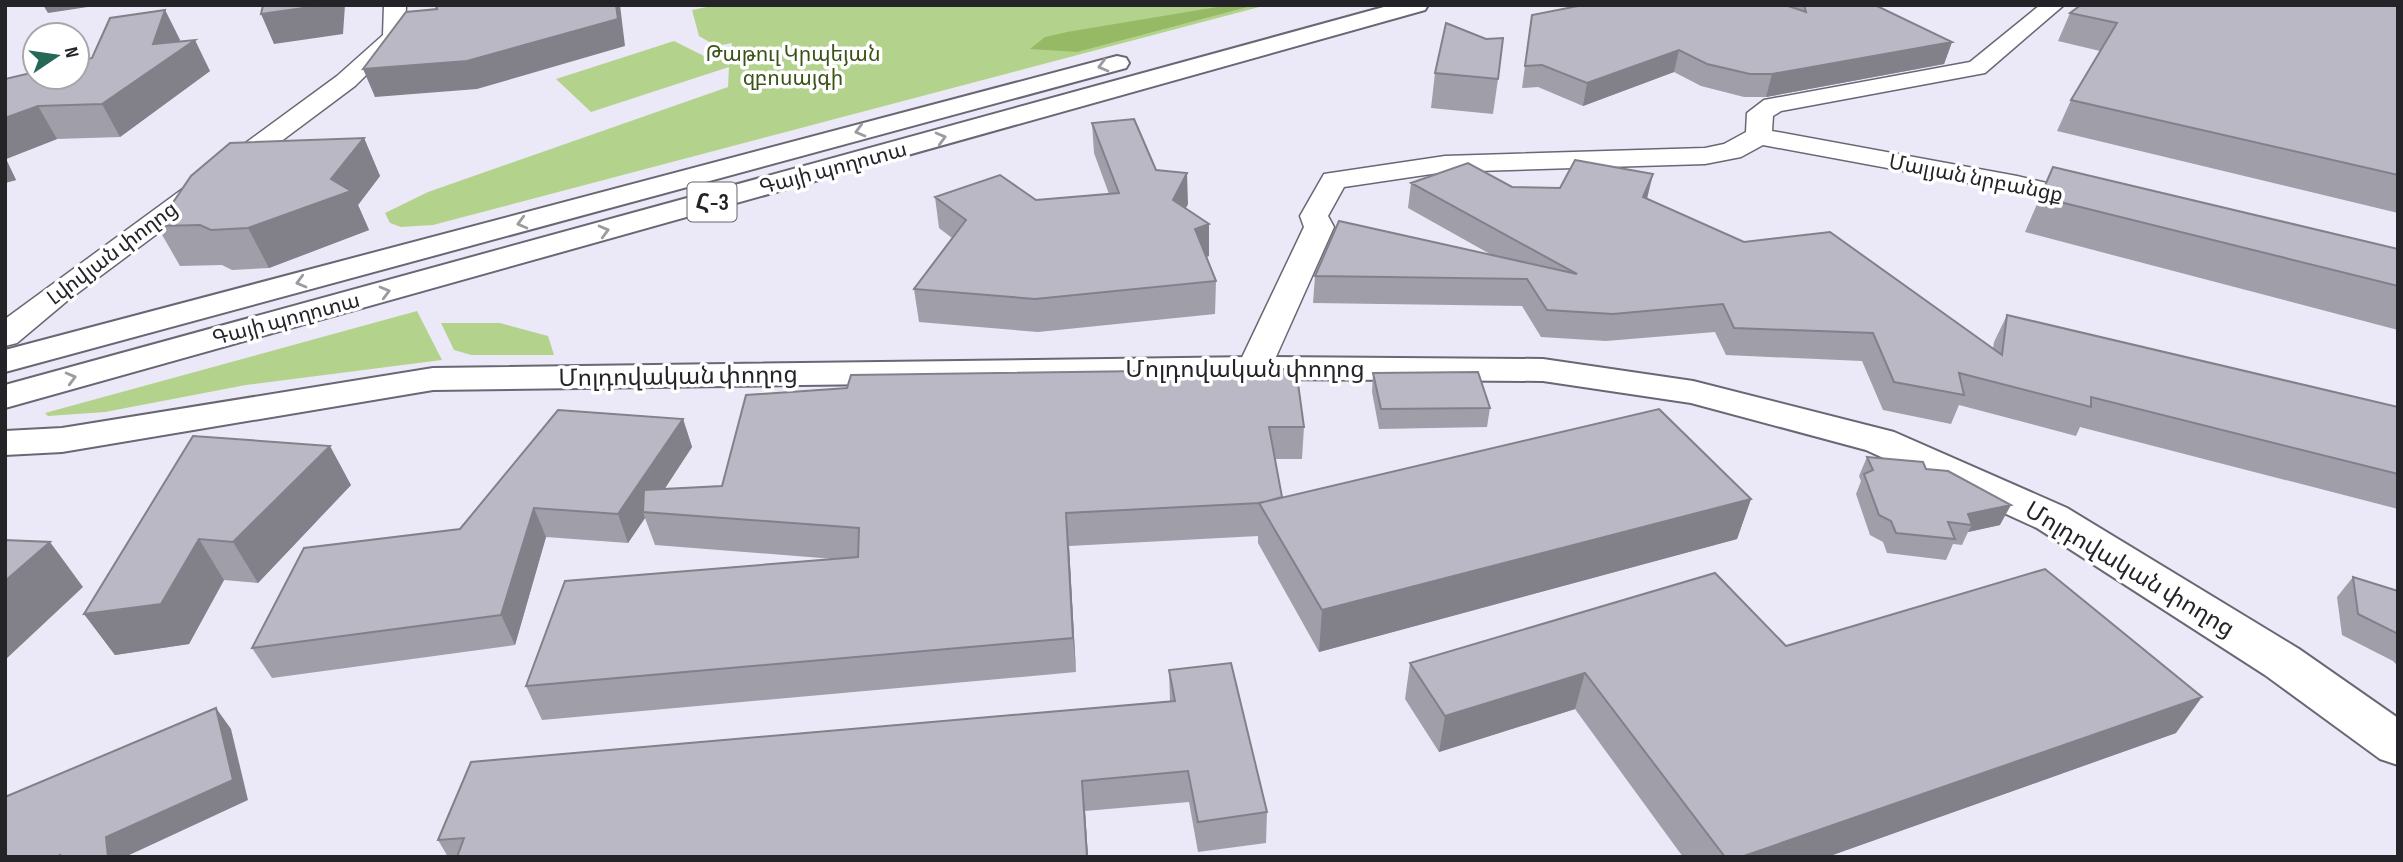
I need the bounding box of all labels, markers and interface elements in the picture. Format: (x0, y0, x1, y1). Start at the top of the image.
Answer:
north arrow (21, 21, 91, 91)
park label: Թաթուլ Կրպեյան զբոսայգի (705, 42, 881, 91)
text: N (59, 45, 83, 60)
one-way arrow (1098, 58, 1110, 72)
one-way arrow (854, 123, 866, 137)
one-way arrow (935, 132, 947, 146)
street label: Գայի պողոտա (756, 137, 910, 200)
street label: Մալյան նրբանցք (1887, 149, 2065, 208)
road number: Հ-3 (688, 182, 736, 222)
street label: Լվովյան փողոց (42, 196, 182, 310)
one-way arrow (516, 214, 528, 229)
one-way arrow (598, 225, 610, 239)
one-way arrow (295, 274, 307, 289)
one-way arrow (379, 285, 391, 300)
street label: Գայի պողոտա (209, 288, 363, 351)
street label: Մոլդովական փողոց (1125, 355, 1365, 384)
street label: Մոլդովական փողոց (558, 360, 798, 393)
one-way arrow (65, 372, 77, 387)
street label: Մոլդովական փողոց (2020, 495, 2240, 643)

